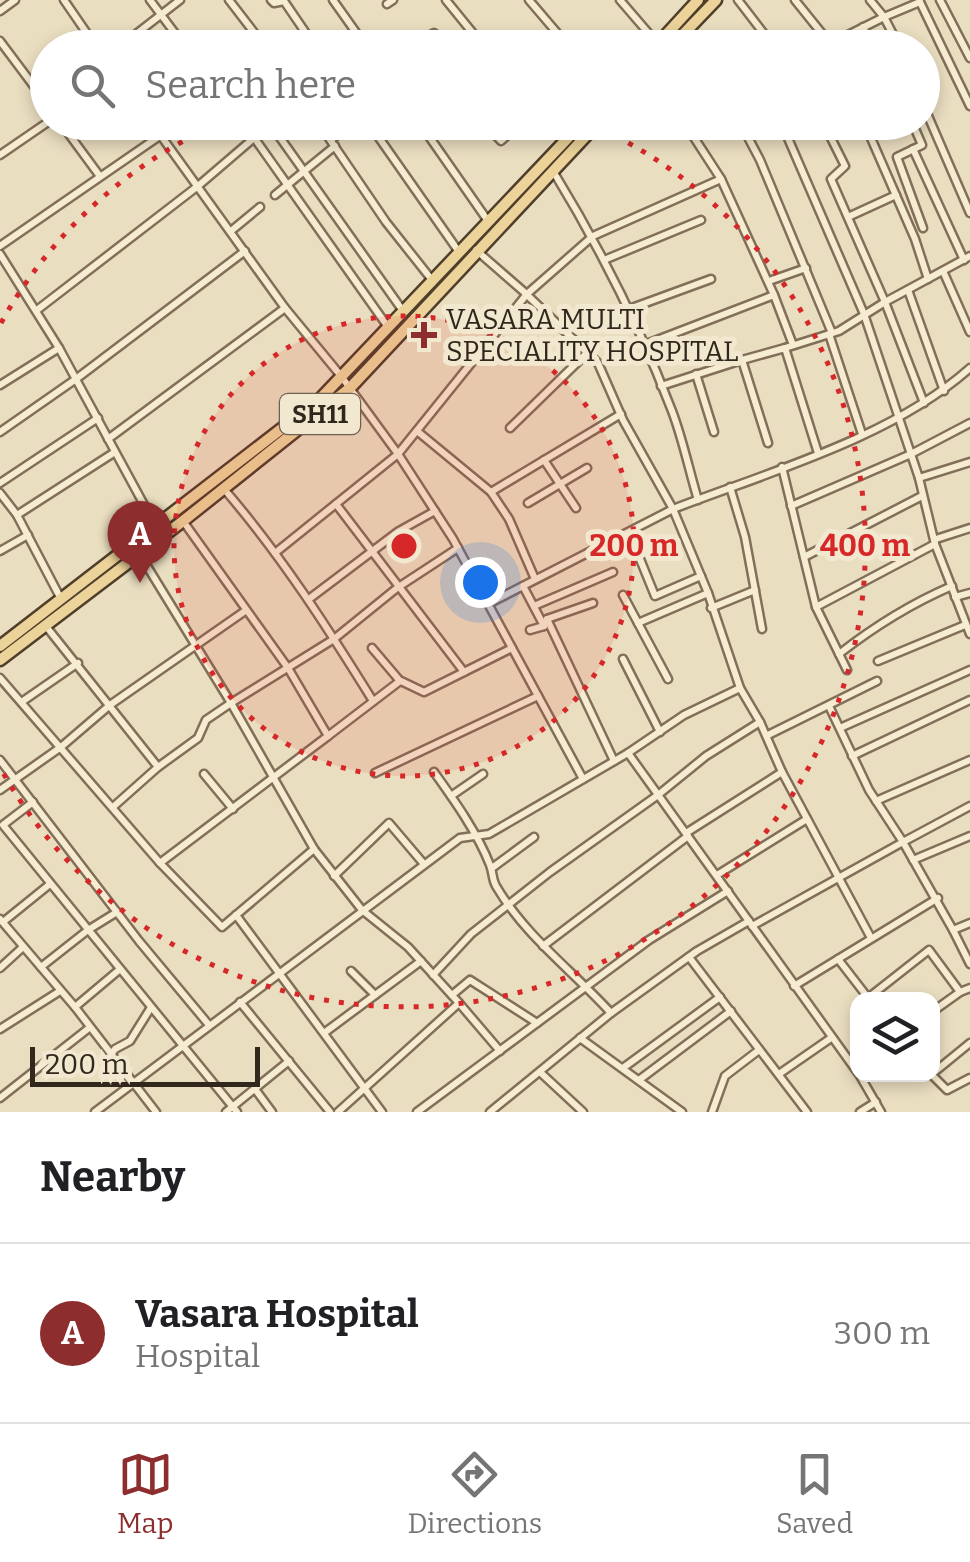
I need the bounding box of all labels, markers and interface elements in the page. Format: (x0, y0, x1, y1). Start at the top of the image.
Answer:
search box (30, 30, 940, 140)
icon: search (65, 58, 120, 113)
text: Search here (145, 62, 356, 108)
place label: VASARA MULTI SPECIALITY HOSPITAL (446, 303, 739, 368)
marker: VASARA MULTI SPECIALITY HOSPITAL (411, 322, 437, 348)
road number: SH11 (280, 394, 360, 434)
pin: A (108, 500, 172, 583)
centre of rings (386, 528, 422, 564)
text: 200 m (589, 528, 679, 564)
text: 400 m (820, 528, 911, 564)
your location (455, 557, 506, 608)
map controls (850, 992, 940, 1082)
button: layers (850, 992, 940, 1082)
scale bar (30, 1042, 260, 1086)
text: 200 m (45, 1048, 128, 1081)
text: Nearby (40, 1152, 185, 1202)
text: Vasara Hospital (135, 1291, 419, 1337)
text: A (61, 1314, 84, 1352)
text: 300 m (834, 1314, 930, 1352)
text: Hospital (135, 1337, 260, 1375)
tab: Map (117, 1447, 173, 1540)
tab: Directions (407, 1447, 542, 1540)
tab: Saved (776, 1447, 853, 1540)

